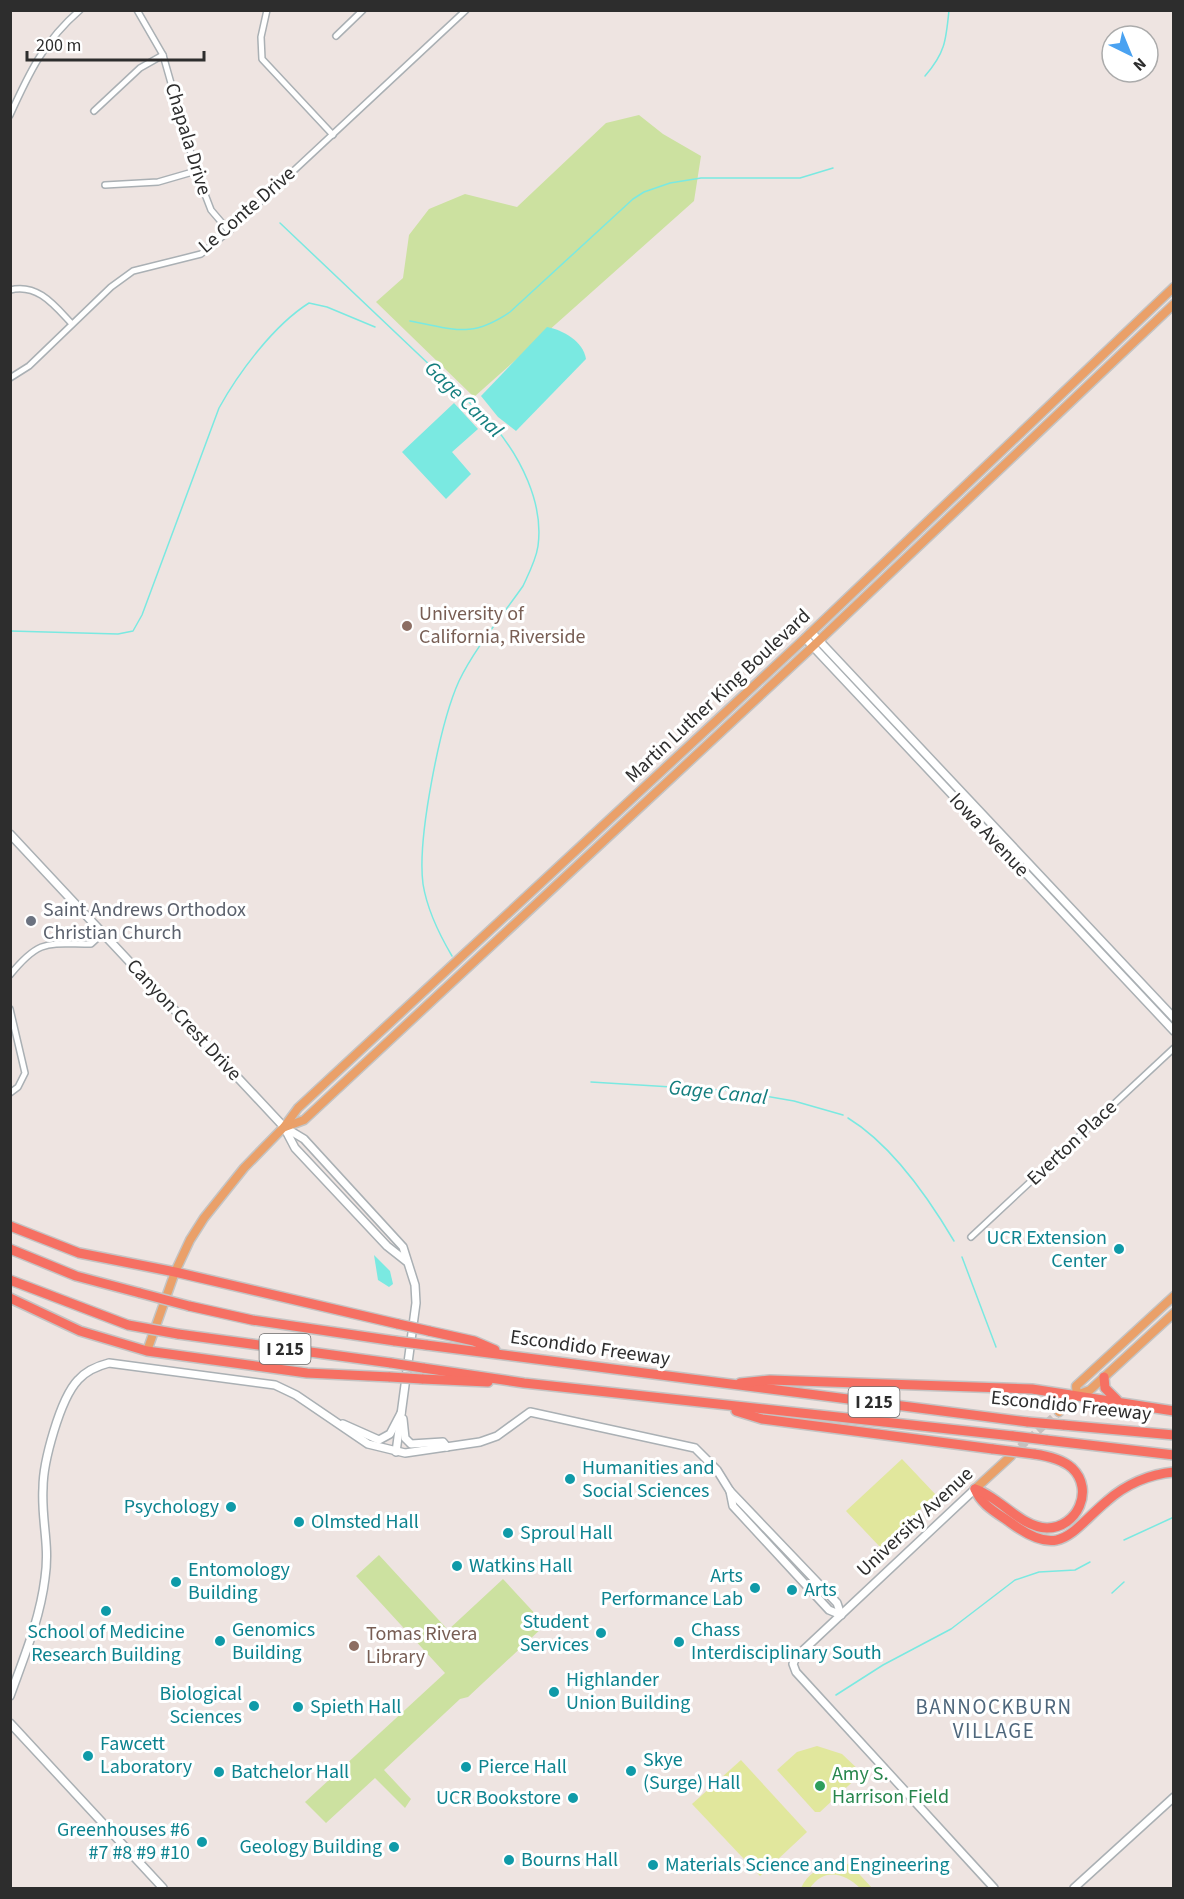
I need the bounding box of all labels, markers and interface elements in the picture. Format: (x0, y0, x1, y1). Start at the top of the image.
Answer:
scale bar (27, 24, 204, 62)
north arrow (1100, 24, 1160, 84)
text: 200 m (36, 33, 81, 58)
text: N (1128, 53, 1151, 76)
street label: Chapala Drive (158, 80, 218, 199)
street label: Le Conte Drive (192, 160, 302, 260)
water label: Gage Canal (418, 354, 511, 445)
place label: University of California, Riverside (419, 600, 586, 651)
street label: Martin Luther King Boulevard (619, 603, 817, 789)
marker: University of California, Riverside (400, 619, 414, 633)
street label: Iowa Avenue (943, 787, 1035, 883)
place label: Saint Andrews Orthodox Christian Church (43, 896, 246, 947)
marker: Saint Andrews Orthodox Christian Church (24, 914, 38, 928)
street label: Canyon Crest Drive (120, 953, 248, 1087)
water label: Gage Canal (667, 1072, 770, 1112)
street label: Everton Place (1021, 1094, 1123, 1192)
place label: UCR Extension Center (987, 1224, 1107, 1275)
marker: UCR Extension Center (1112, 1242, 1126, 1256)
street label: Escondido Freeway (508, 1323, 672, 1373)
road number: I 215 (260, 1334, 310, 1364)
street label: Escondido Freeway (989, 1384, 1153, 1428)
road number: I 215 (848, 1387, 900, 1417)
place label: Humanities and Social Sciences (582, 1454, 715, 1505)
street label: University Avenue (851, 1461, 979, 1583)
marker: Humanities and Social Sciences (563, 1472, 577, 1486)
place label: Psychology (124, 1493, 220, 1521)
marker: Psychology (224, 1500, 238, 1514)
place label: Olmsted Hall (311, 1508, 419, 1536)
marker: Olmsted Hall (292, 1515, 306, 1529)
place label: Sproul Hall (520, 1519, 613, 1547)
marker: Sproul Hall (501, 1526, 515, 1540)
place label: Watkins Hall (469, 1552, 572, 1580)
place label: Entomology Building (188, 1556, 291, 1607)
marker: Watkins Hall (450, 1559, 464, 1573)
place label: Arts Performance Lab (601, 1562, 743, 1613)
marker: Entomology Building (169, 1575, 183, 1589)
place label: Arts (804, 1576, 837, 1604)
marker: Arts Performance Lab (748, 1581, 762, 1595)
marker: Arts (785, 1583, 799, 1597)
marker: School of Medicine Research Building (99, 1604, 113, 1618)
place label: Student Services (520, 1608, 589, 1659)
place label: Genomics Building (232, 1616, 315, 1667)
place label: Chass Interdisciplinary South (691, 1616, 882, 1667)
place label: School of Medicine Research Building (27, 1618, 185, 1669)
place label: Tomas Rivera Library (366, 1620, 477, 1671)
marker: Student Services (594, 1626, 608, 1640)
marker: Genomics Building (213, 1634, 227, 1648)
marker: Chass Interdisciplinary South (672, 1635, 686, 1649)
marker: Tomas Rivera Library (347, 1639, 361, 1653)
place label: Highlander Union Building (566, 1666, 690, 1717)
place label: Biological Sciences (159, 1680, 242, 1731)
marker: Highlander Union Building (547, 1685, 561, 1699)
district label: BANNOCKBURN VILLAGE (916, 1692, 1072, 1746)
place label: Spieth Hall (310, 1693, 401, 1721)
marker: Biological Sciences (247, 1699, 261, 1713)
marker: Spieth Hall (291, 1700, 305, 1714)
place label: Fawcett Laboratory (100, 1730, 193, 1781)
place label: Skye (Surge) Hall (643, 1746, 740, 1797)
marker: Fawcett Laboratory (81, 1749, 95, 1763)
place label: Pierce Hall (478, 1753, 567, 1781)
place label: Batchelor Hall (231, 1758, 349, 1786)
marker: Pierce Hall (459, 1760, 473, 1774)
place label: Amy S. Harrison Field (832, 1760, 949, 1811)
marker: Skye (Surge) Hall (624, 1764, 638, 1778)
marker: Batchelor Hall (212, 1765, 226, 1779)
marker: Amy S. Harrison Field (813, 1779, 827, 1793)
place label: UCR Bookstore (436, 1784, 561, 1812)
marker: UCR Bookstore (566, 1791, 580, 1805)
place label: Greenhouses #6 #7 #8 #9 #10 (57, 1816, 190, 1867)
place label: Geology Building (240, 1833, 382, 1861)
marker: Greenhouses #6 #7 #8 #9 #10 (195, 1835, 209, 1849)
marker: Geology Building (387, 1840, 401, 1854)
place label: Bourns Hall (521, 1846, 618, 1874)
place label: Materials Science and Engineering (665, 1851, 950, 1879)
marker: Bourns Hall (502, 1853, 516, 1867)
marker: Materials Science and Engineering (646, 1858, 660, 1872)

